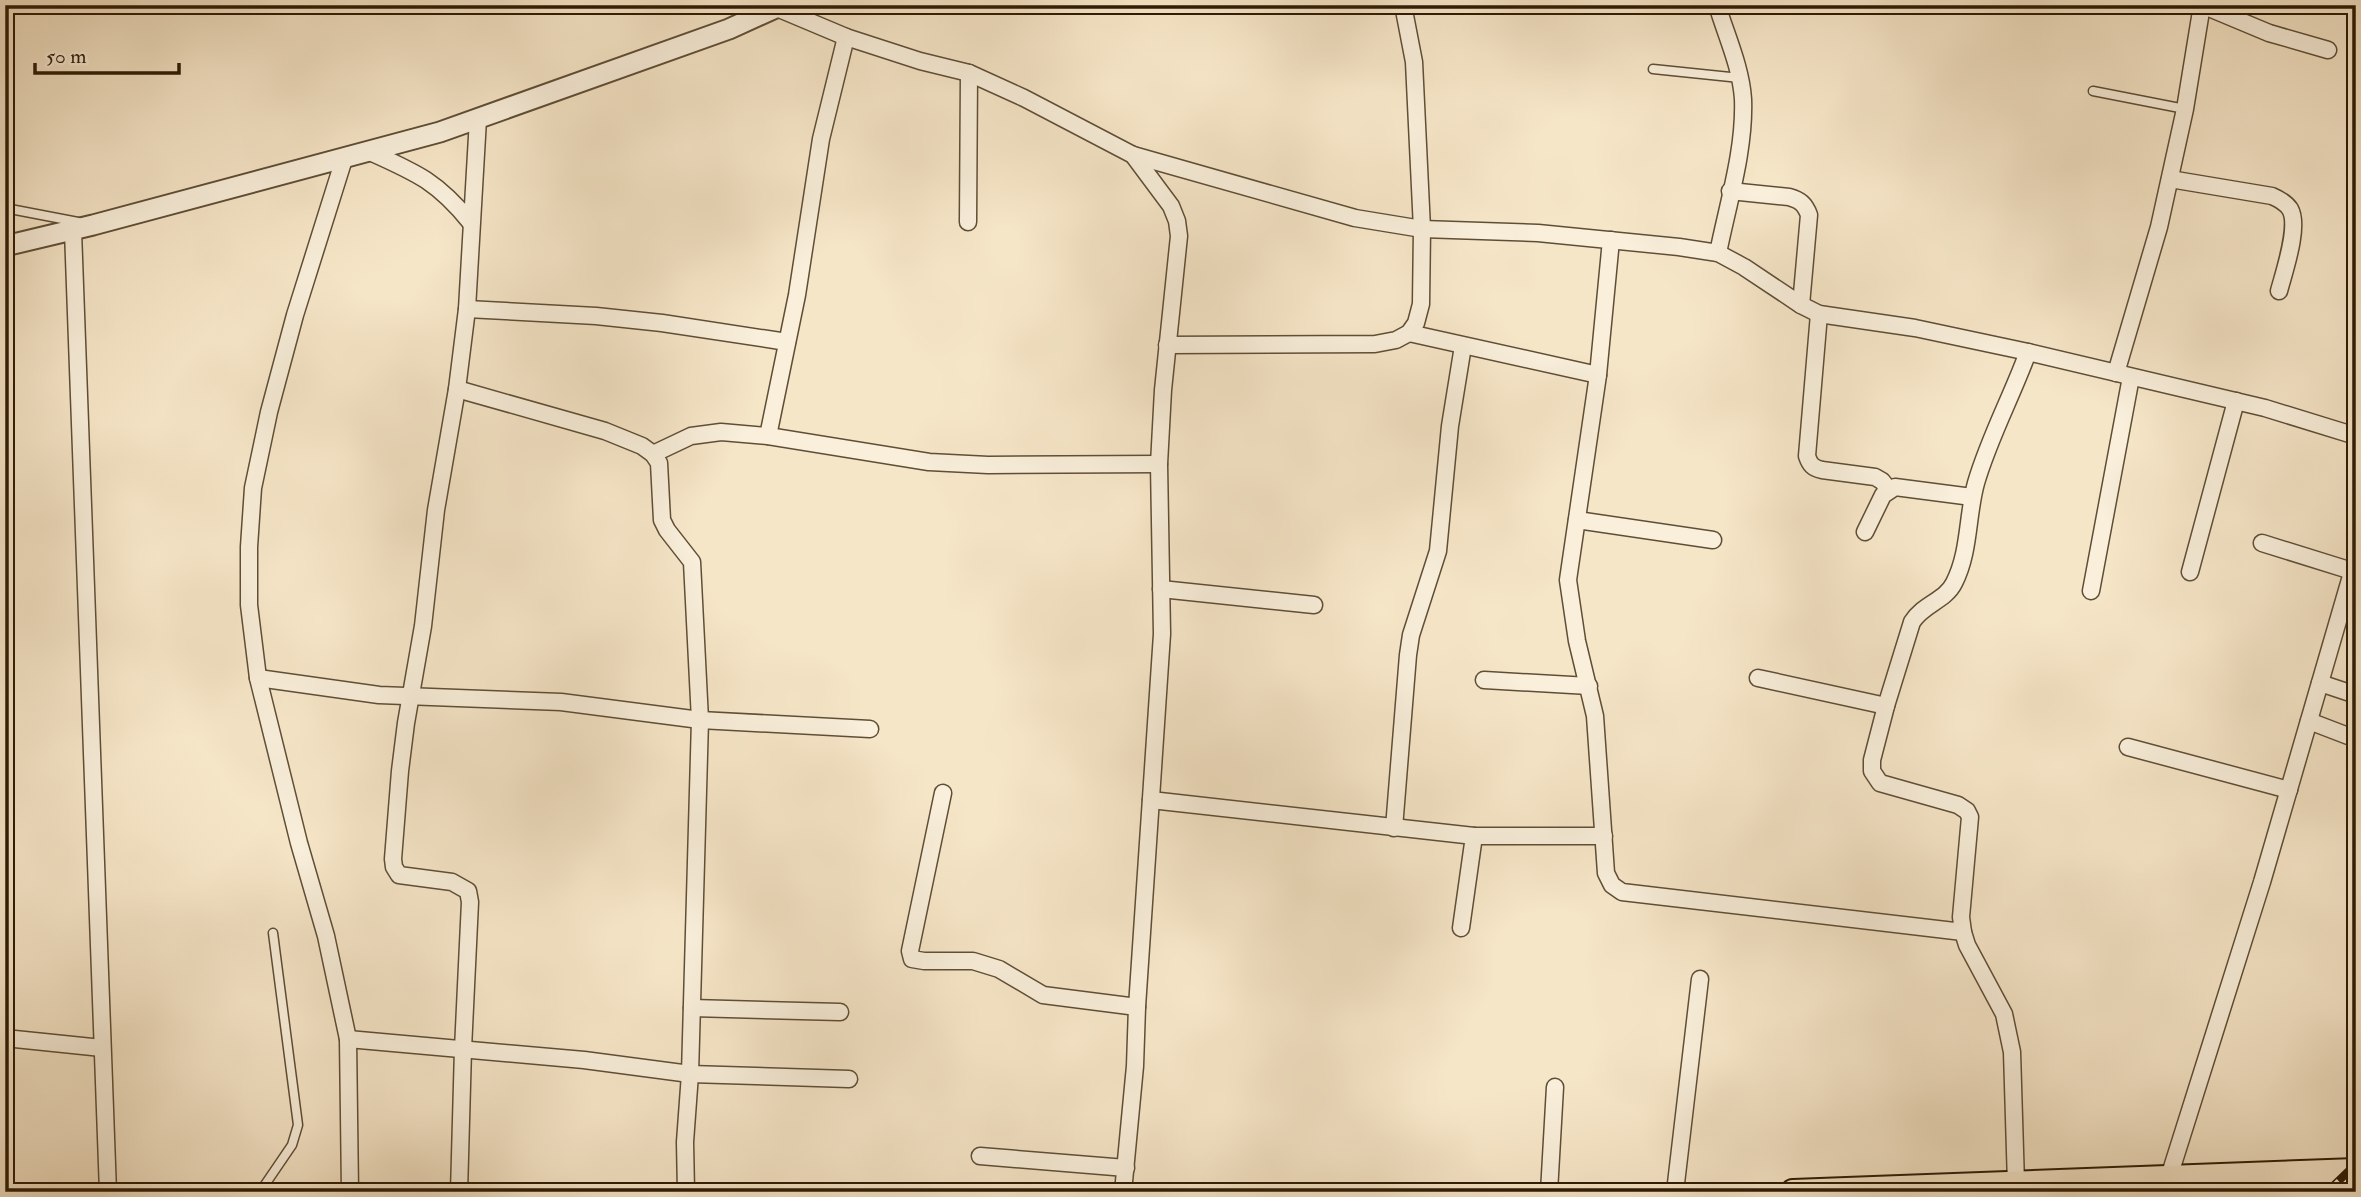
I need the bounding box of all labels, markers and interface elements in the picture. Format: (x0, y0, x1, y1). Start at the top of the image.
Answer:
scale bar (35, 32, 178, 76)
text: 50 m (46, 43, 87, 70)

